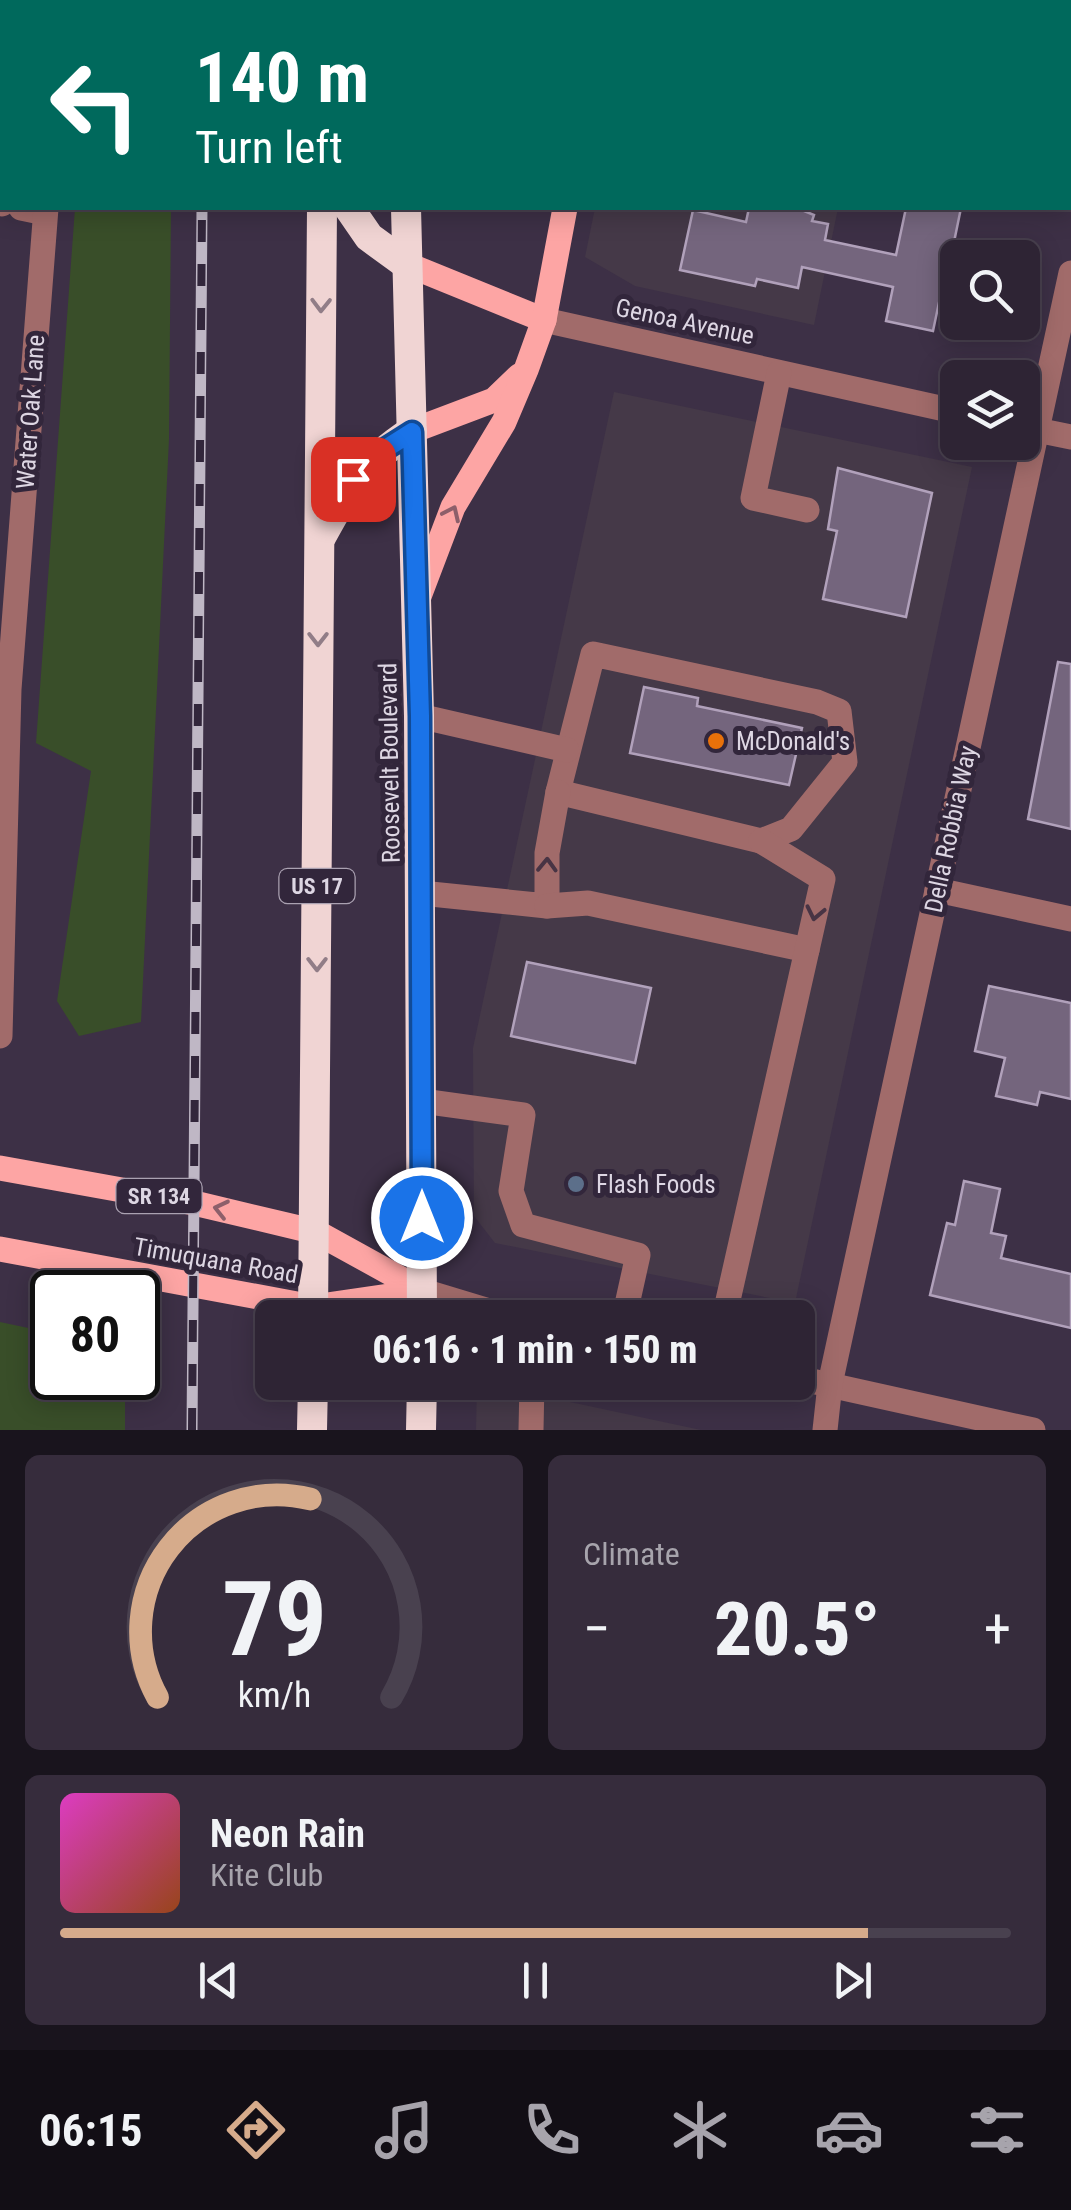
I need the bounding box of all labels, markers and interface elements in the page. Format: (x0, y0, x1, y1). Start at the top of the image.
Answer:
text: 140 m (195, 37, 369, 119)
icon: left (30, 40, 160, 170)
text: Turn left (195, 121, 343, 174)
map controls (940, 240, 1040, 460)
button: search (940, 240, 1040, 340)
street label: Genoa Avenue (613, 293, 757, 350)
one-way arrow (310, 298, 332, 313)
street label: Water Oak Lane (11, 334, 50, 490)
button: layers (940, 360, 1040, 460)
pin (311, 437, 396, 522)
icon: arrive (326, 452, 381, 507)
one-way arrow (440, 505, 460, 523)
one-way arrow (307, 632, 329, 647)
street label: Roosevelt Boulevard (373, 663, 406, 863)
place label: McDonald's (736, 727, 850, 756)
marker: McDonald's (705, 730, 727, 752)
street label: Della Robbia Way (919, 743, 982, 915)
one-way arrow (537, 856, 558, 872)
road number: US 17 (280, 869, 354, 903)
one-way arrow (806, 904, 827, 921)
one-way arrow (306, 956, 328, 972)
position arrow (370, 1166, 474, 1270)
place label: Flash Foods (596, 1170, 716, 1199)
marker: Flash Foods (565, 1173, 587, 1195)
road number: SR 134 (116, 1179, 202, 1213)
one-way arrow (213, 1200, 230, 1221)
street label: Timuquana Road (132, 1232, 300, 1289)
speed limit sign: 80 (30, 1270, 160, 1400)
text: 06:16 · 1 min · 150 m (373, 1328, 697, 1372)
text: Climate (583, 1535, 680, 1573)
text: 79 (221, 1559, 327, 1680)
text: 20.5° (714, 1585, 880, 1673)
text: − (583, 1597, 611, 1661)
text: + (984, 1597, 1011, 1661)
text: km/h (237, 1674, 311, 1716)
text: Neon Rain (210, 1812, 365, 1856)
text: Kite Club (210, 1856, 323, 1894)
icon: previous (191, 1953, 246, 2008)
icon: pause (508, 1953, 563, 2008)
icon: next (825, 1953, 880, 2008)
icon: directions (221, 2095, 291, 2165)
icon: music (369, 2095, 439, 2165)
icon: phone (517, 2095, 587, 2165)
icon: climate (665, 2095, 735, 2165)
icon: car (814, 2095, 884, 2165)
icon: filters (962, 2095, 1032, 2165)
text: 06:15 (39, 2104, 142, 2157)

